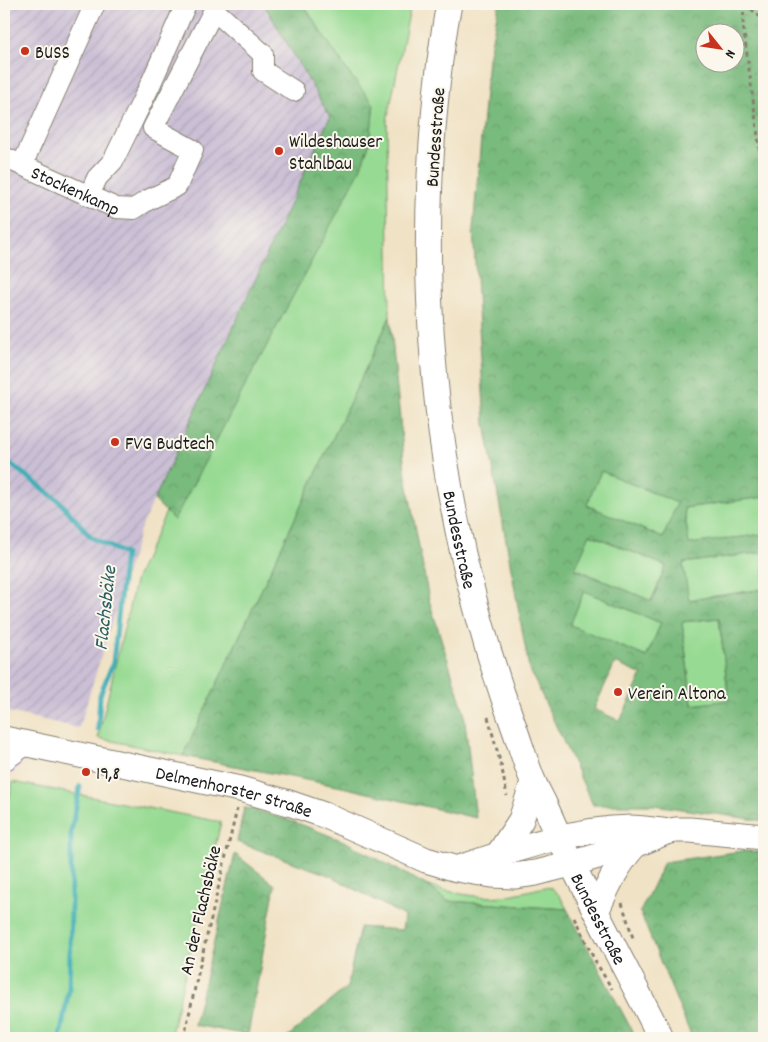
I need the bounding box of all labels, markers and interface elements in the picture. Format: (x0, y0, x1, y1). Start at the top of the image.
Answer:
north arrow (696, 22, 746, 72)
place label: BUSS (35, 41, 70, 68)
marker: BUSS (19, 45, 31, 57)
text: N (719, 46, 740, 62)
street label: Bundesstraße (421, 87, 454, 188)
place label: Wildeshauser Stahlbau (289, 130, 382, 179)
marker: Wildeshauser Stahlbau (273, 145, 285, 157)
street label: Stockenkamp (26, 161, 123, 225)
place label: FVG Budtech (125, 432, 214, 459)
marker: FVG Budtech (109, 436, 121, 448)
street label: Bundesstraße (434, 489, 481, 592)
water label: Flachsbäke (89, 564, 125, 652)
place label: Verein Altona (628, 682, 727, 709)
marker: Verein Altona (612, 686, 624, 698)
street label: Delmenhorster Straße (153, 761, 315, 827)
place label: 19,8 (96, 762, 120, 789)
marker: 19,8 (80, 766, 92, 778)
street label: An der Flachsbäke (174, 843, 230, 978)
street label: Bundesstraße (562, 869, 631, 970)

